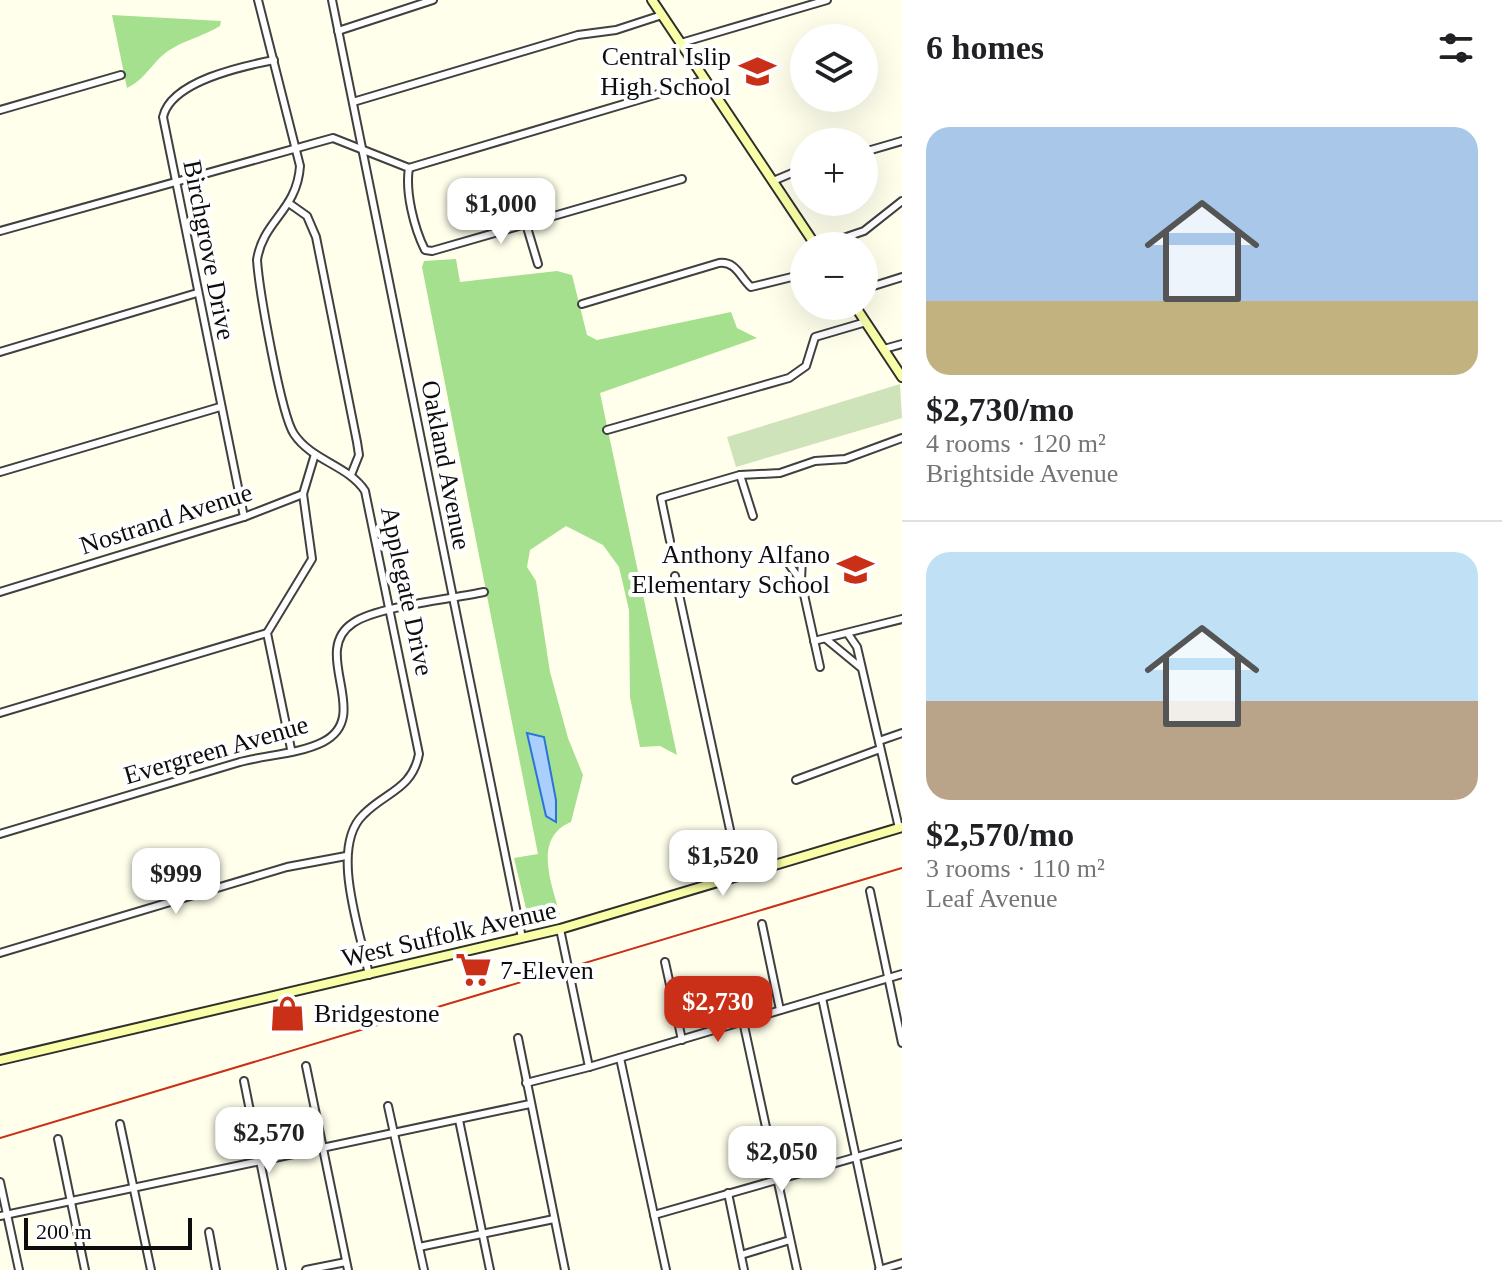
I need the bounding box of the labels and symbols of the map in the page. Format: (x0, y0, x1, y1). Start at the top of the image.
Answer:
place label: Central Islip High School (600, 42, 731, 101)
school or university icon: Central Islip High School (738, 52, 776, 90)
street label: Birchgrove Drive (177, 158, 241, 342)
pin: $1,000 (436, 178, 566, 246)
street label: Oakland Avenue (415, 378, 477, 552)
street label: Nostrand Avenue (76, 478, 256, 560)
street label: Applegate Drive (375, 504, 439, 678)
place label: Anthony Alfano Elementary School (631, 540, 830, 599)
school or university icon: Anthony Alfano Elementary School (837, 550, 875, 588)
street label: Evergreen Avenue (121, 710, 311, 790)
pin: $1,520 (658, 830, 788, 898)
pin: $999 (129, 848, 223, 916)
street label: West Suffolk Avenue (339, 895, 559, 973)
supermarket icon: 7-Eleven (455, 951, 493, 989)
place label: 7-Eleven (500, 956, 594, 985)
pin: $2,730 (653, 976, 783, 1044)
shop icon: Bridgestone (269, 994, 307, 1032)
place label: Bridgestone (314, 999, 440, 1028)
pin: $2,570 (204, 1107, 334, 1175)
pin: $2,050 (717, 1126, 847, 1194)
scale bar (24, 1214, 192, 1250)

